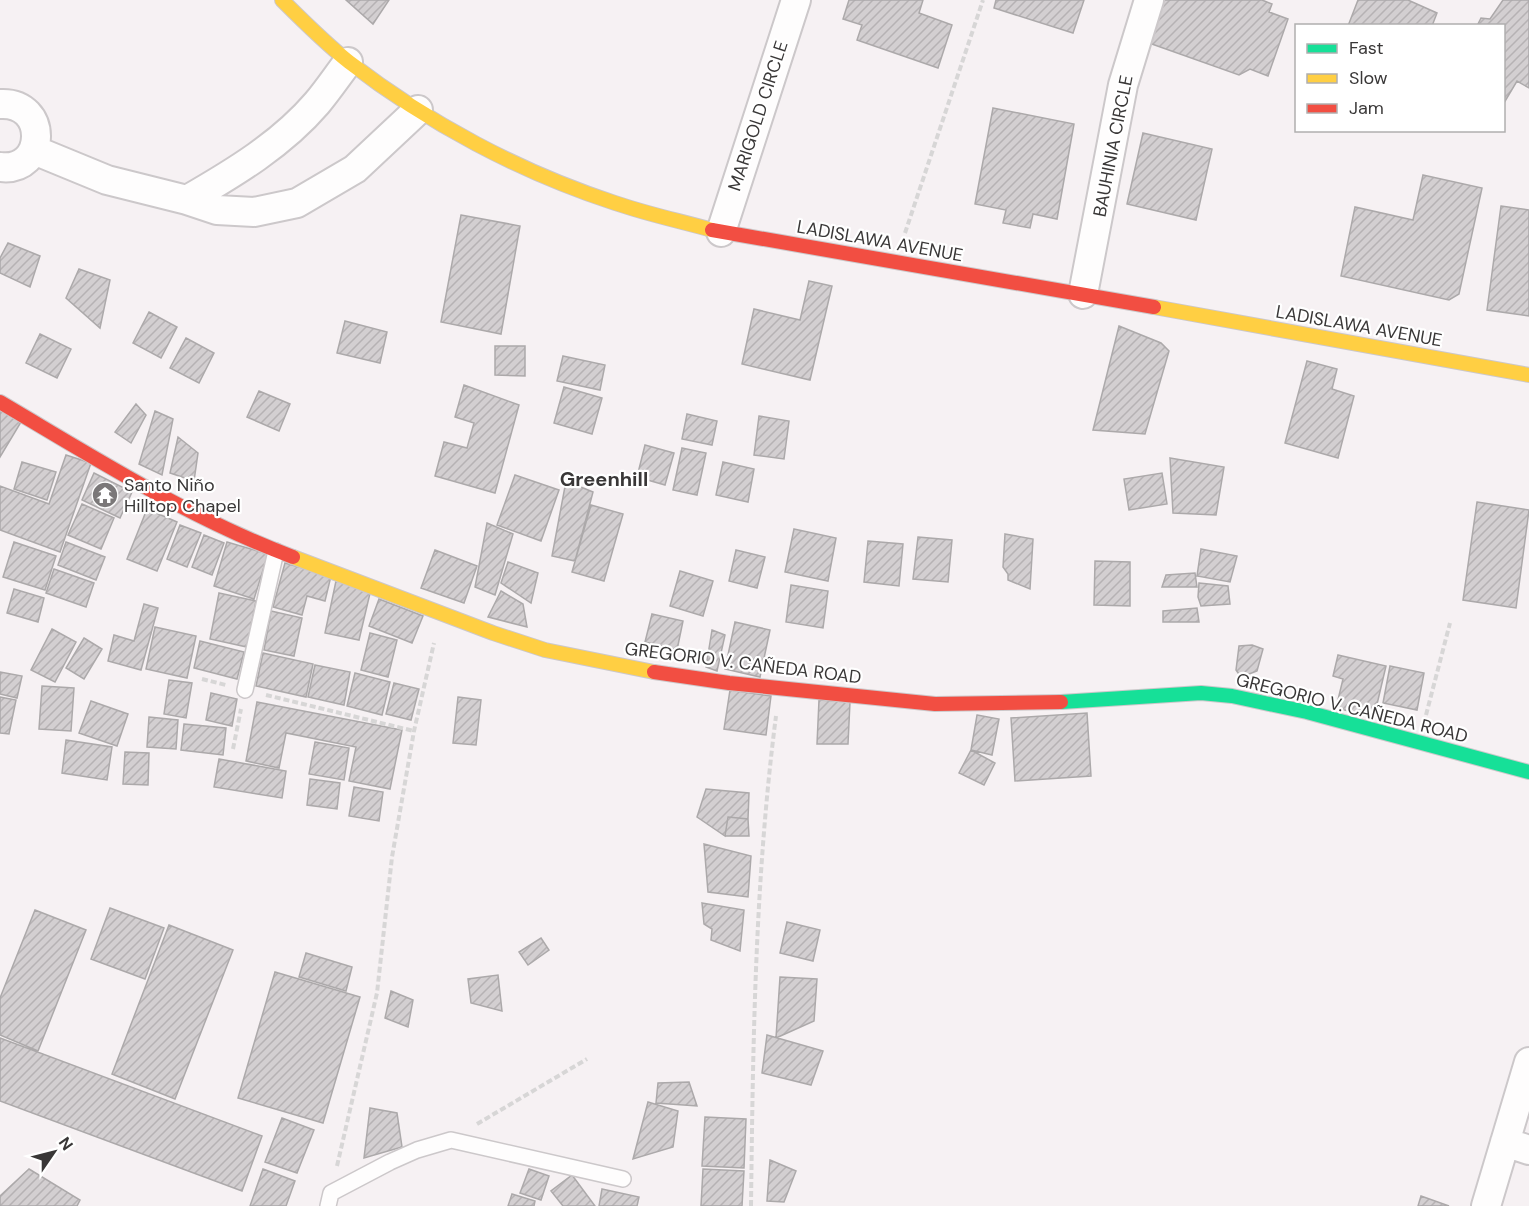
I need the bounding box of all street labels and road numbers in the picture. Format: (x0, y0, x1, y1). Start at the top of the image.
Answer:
street label: MARIGOLD CIRCLE (722, 38, 794, 194)
street label: BAUHINIA CIRCLE (1087, 73, 1139, 219)
street label: LADISLAWA AVENUE (795, 215, 965, 267)
street label: LADISLAWA AVENUE (1274, 300, 1444, 352)
street label: GREGORIO V. CAÑEDA ROAD (623, 637, 863, 689)
street label: GREGORIO V. CAÑEDA ROAD (1234, 668, 1470, 748)

